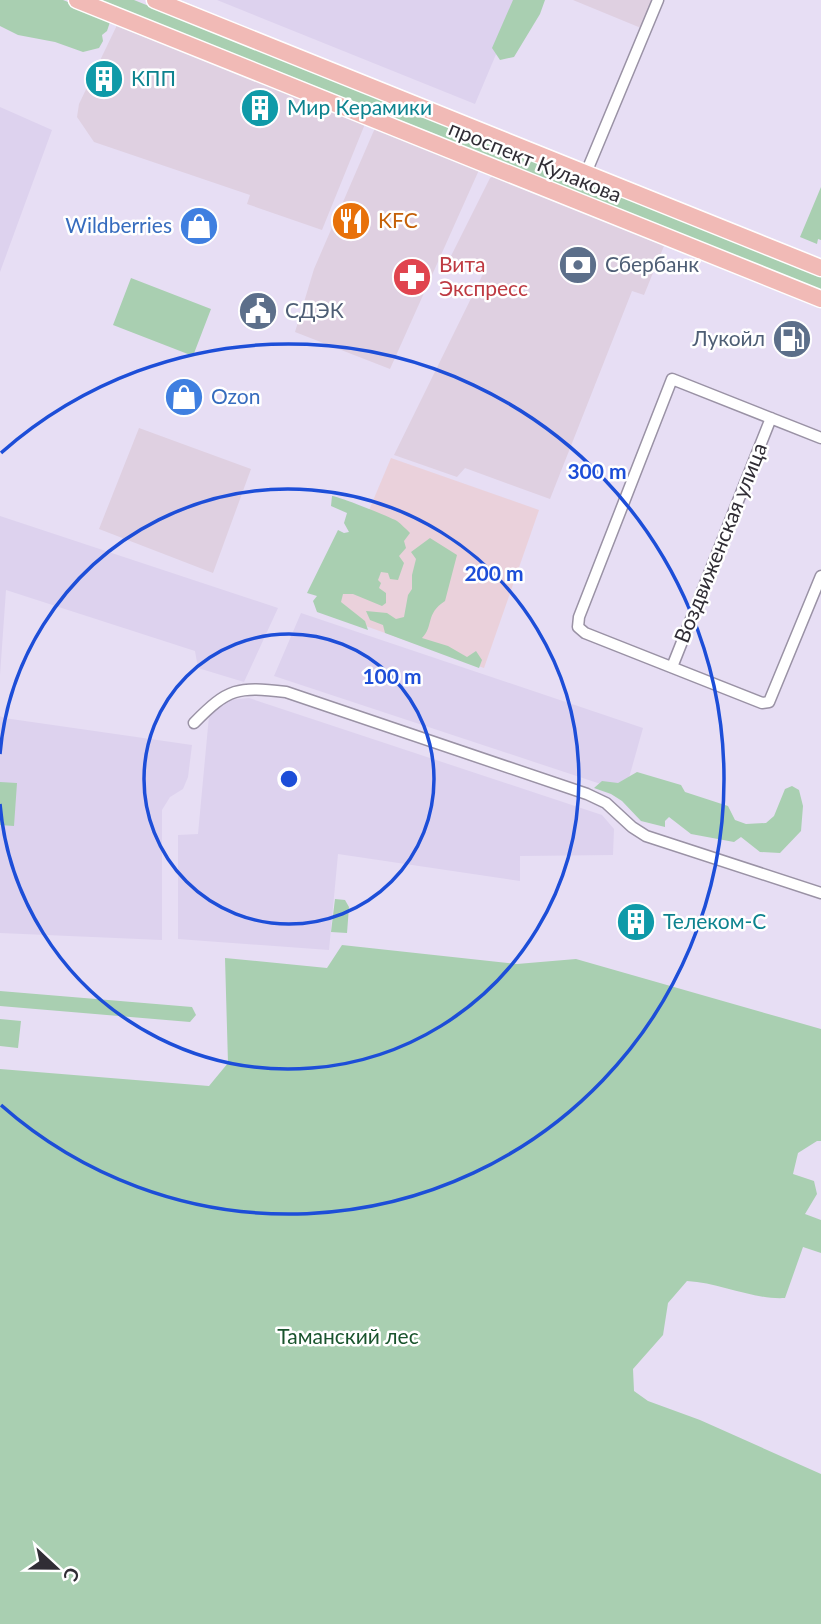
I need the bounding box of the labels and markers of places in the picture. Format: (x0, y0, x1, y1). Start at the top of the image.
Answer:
building icon: КПП (83, 58, 125, 100)
place label: КПП (131, 65, 176, 90)
building icon: Мир Керамики (239, 87, 281, 129)
place label: Мир Керамики (287, 94, 432, 119)
restaurant icon: KFC (330, 200, 372, 242)
shop icon: Wildberries (178, 205, 220, 247)
place label: KFC (378, 207, 418, 232)
place label: Wildberries (65, 212, 172, 237)
bank icon: Сбербанк (557, 244, 599, 286)
place label: Вита Экспресс (439, 251, 528, 300)
place label: Сбербанк (605, 251, 699, 276)
pharmacy icon: Вита Экспресс (391, 256, 433, 298)
public building icon: СДЭК (237, 290, 279, 332)
place label: СДЭК (285, 297, 344, 322)
fuel station icon: Лукойл (771, 318, 813, 360)
place label: Лукойл (691, 325, 765, 350)
shop icon: Ozon (163, 376, 205, 418)
place label: Ozon (211, 383, 261, 408)
centre of rings (277, 767, 301, 791)
building icon: Телеком-С (615, 901, 657, 943)
place label: Телеком-С (663, 908, 766, 933)

